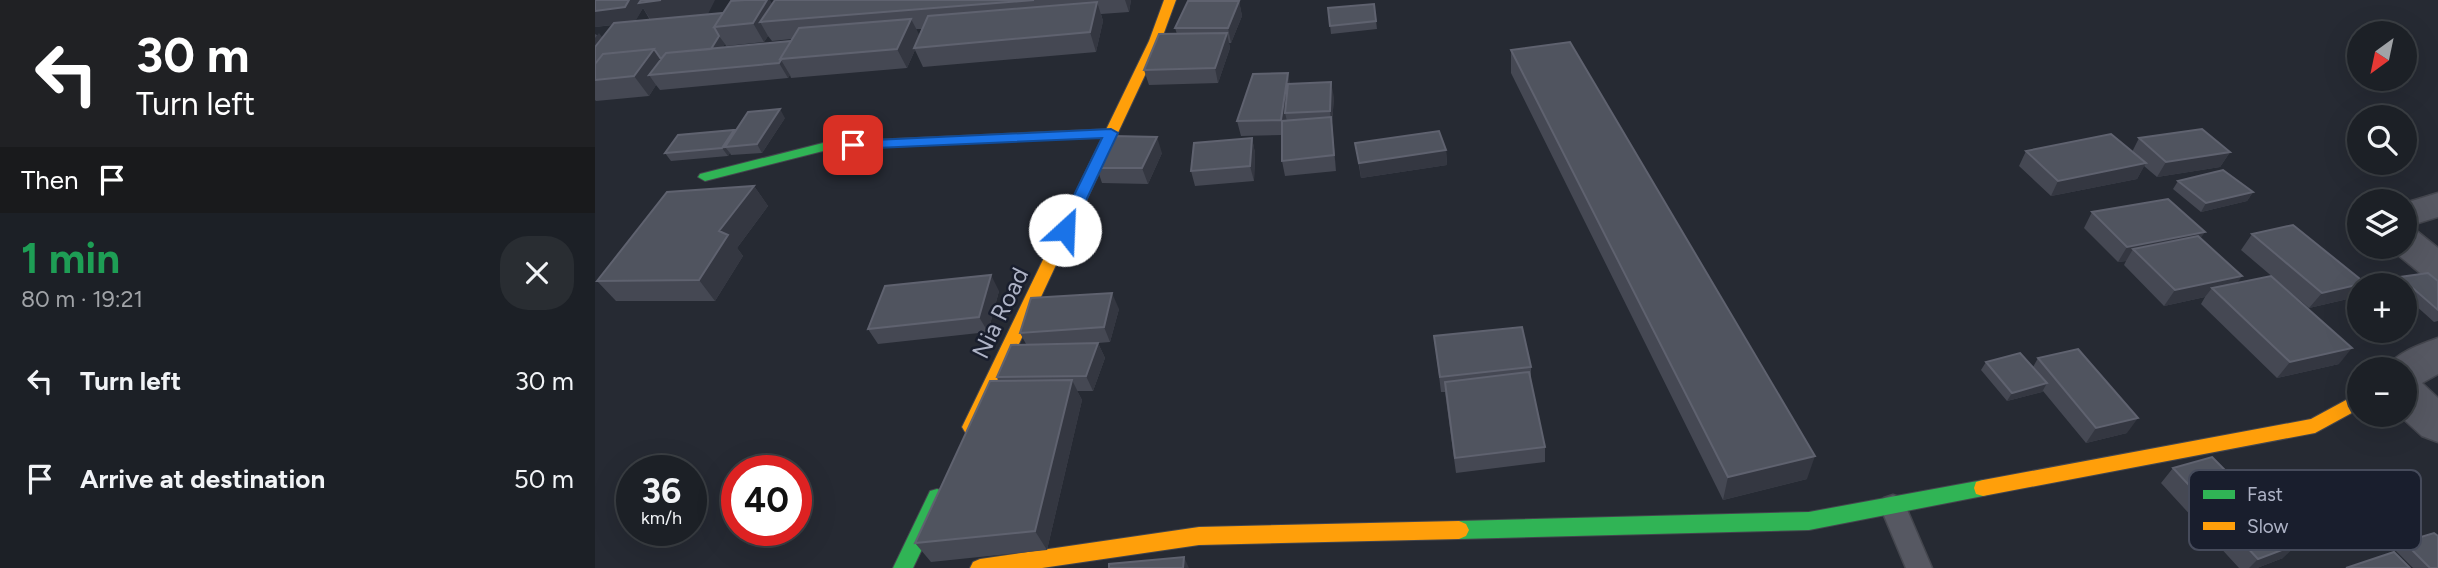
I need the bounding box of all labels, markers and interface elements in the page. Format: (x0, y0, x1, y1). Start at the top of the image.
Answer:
north arrow (2347, 21, 2417, 91)
map controls (2347, 21, 2417, 427)
text: 30 m (136, 25, 249, 84)
icon: left (21, 28, 112, 119)
text: Turn left (136, 85, 255, 123)
button: search (2347, 105, 2417, 175)
pin (823, 115, 883, 175)
icon: arrive (834, 126, 872, 164)
icon: arrive (93, 161, 131, 199)
text: Then (21, 164, 79, 196)
button: layers (2347, 189, 2417, 259)
position arrow (1028, 193, 1102, 267)
text: 1 min (21, 233, 120, 284)
button: close (500, 236, 574, 310)
street label: Nia Road (966, 263, 1034, 363)
button: + (2347, 273, 2417, 343)
text: 80 m · 19:21 (21, 285, 143, 313)
button: − (2347, 357, 2417, 427)
icon: left (21, 362, 59, 400)
text: Turn left (80, 365, 181, 397)
text: 30 m (515, 365, 574, 397)
speed limit sign: 40 (721, 455, 812, 546)
icon: arrive (21, 460, 59, 498)
text: Arrive at destination (80, 463, 325, 495)
text: 50 m (514, 463, 574, 495)
text: 36 (642, 470, 681, 512)
legend (2189, 470, 2421, 550)
text: Fast (2247, 483, 2283, 506)
text: km/h (641, 507, 682, 529)
text: Slow (2247, 515, 2289, 538)

